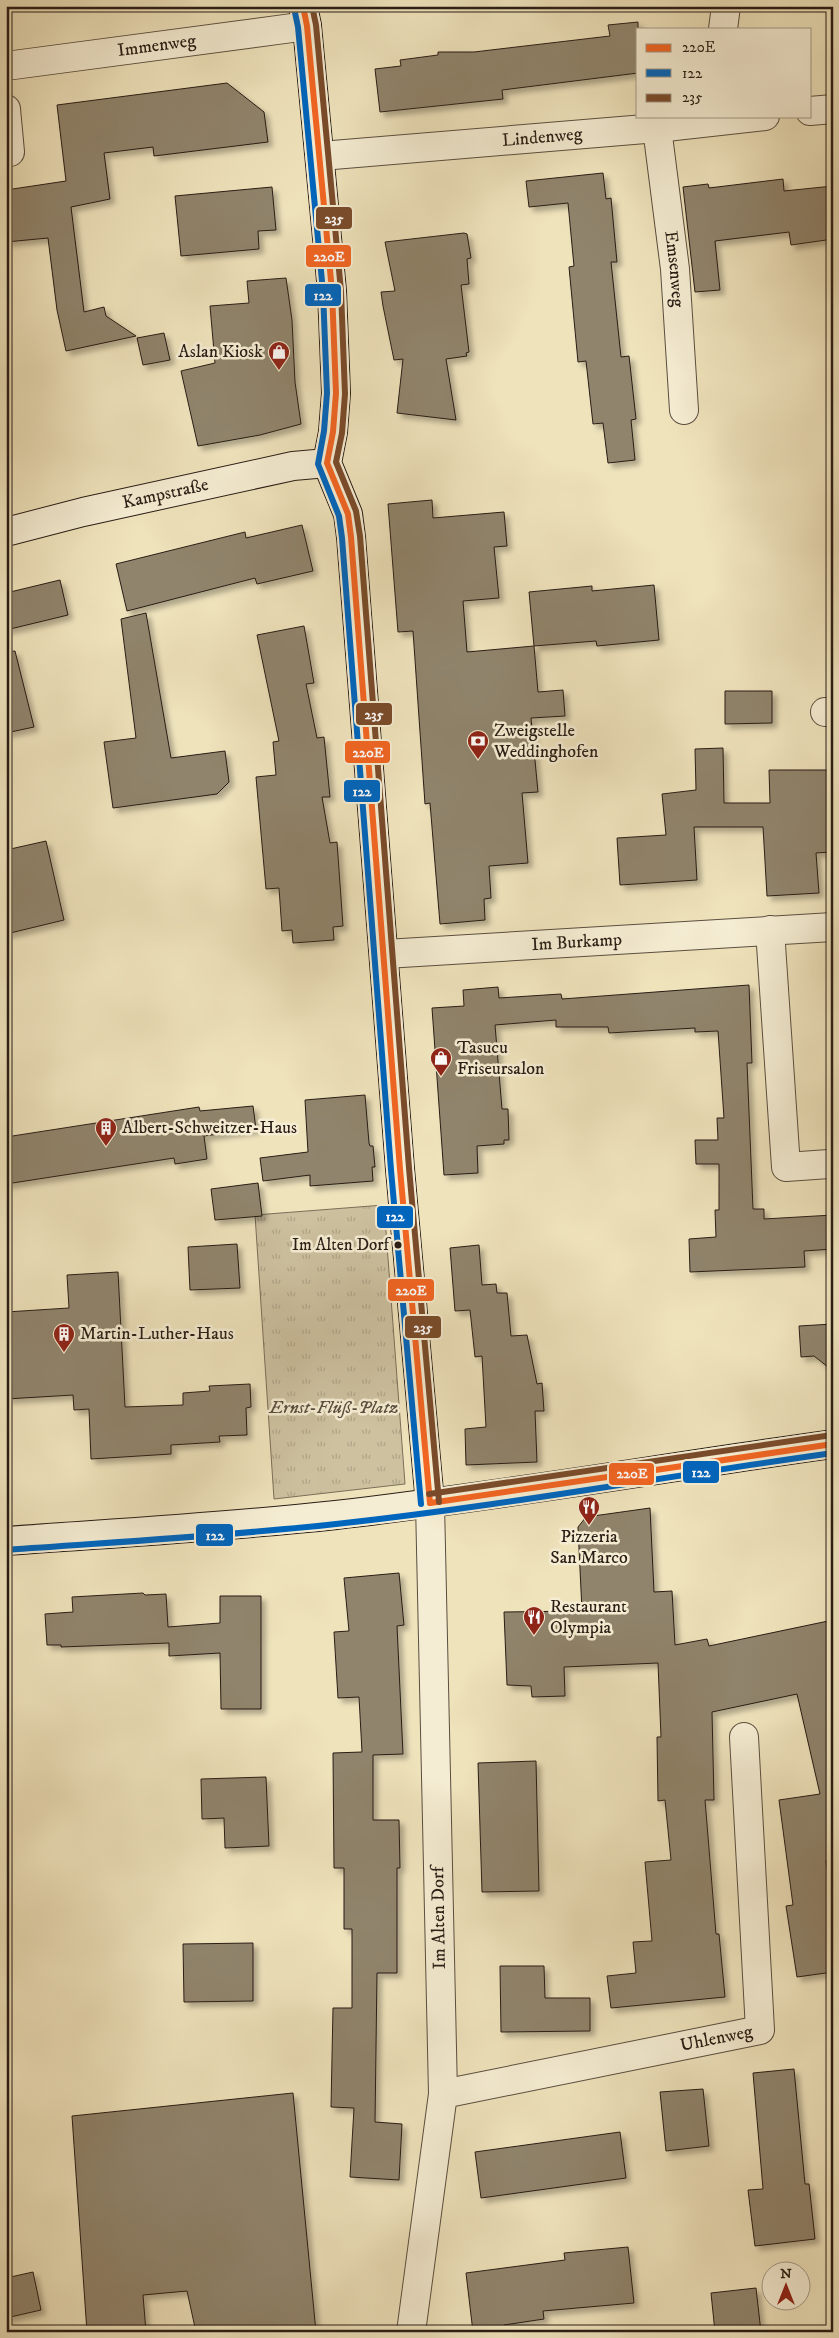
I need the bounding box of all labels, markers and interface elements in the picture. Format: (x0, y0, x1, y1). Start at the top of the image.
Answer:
legend (636, 28, 812, 118)
street label: Immenweg (116, 30, 197, 62)
text: 220E (682, 38, 716, 57)
text: 122 (682, 64, 703, 83)
text: 235 (682, 88, 703, 107)
street label: Lindenweg (501, 123, 583, 152)
line badge: 235 (315, 206, 353, 230)
text: 235 (324, 210, 344, 228)
street label: Emsenweg (659, 229, 688, 308)
line badge: 220E (305, 244, 352, 268)
text: 220E (313, 248, 345, 266)
line badge: 122 (304, 283, 342, 307)
text: 122 (314, 287, 334, 305)
shop icon: Aslan Kiosk (267, 340, 291, 371)
place label: Aslan Kiosk (178, 341, 263, 363)
street label: Kampstraße (120, 474, 211, 514)
line badge: 235 (355, 702, 393, 726)
text: 235 (364, 706, 384, 724)
place label: Zweigstelle Weddinghofen (493, 720, 599, 763)
bank icon: Zweigstelle Weddinghofen (466, 729, 490, 760)
line badge: 220E (344, 740, 391, 764)
text: 220E (352, 744, 384, 762)
line badge: 122 (343, 779, 381, 803)
text: 122 (353, 783, 373, 801)
street label: Im Burkamp (531, 929, 623, 956)
place label: Tasucu Friseursalon (457, 1037, 545, 1080)
shop icon: Tasucu Friseursalon (429, 1046, 453, 1077)
building icon: Albert-Schweitzer-Haus (94, 1116, 118, 1147)
place label: Albert-Schweitzer-Haus (122, 1117, 297, 1139)
line badge: 122 (376, 1205, 414, 1229)
text: 122 (386, 1208, 406, 1226)
place label: Im Alten Dorf (292, 1234, 392, 1256)
marker: Im Alten Dorf (393, 1240, 403, 1250)
line badge: 220E (387, 1278, 435, 1302)
text: 220E (395, 1282, 427, 1300)
line badge: 235 (404, 1315, 442, 1339)
text: 235 (413, 1319, 433, 1337)
building icon: Martin-Luther-Haus (52, 1322, 76, 1353)
place label: Martin-Luther-Haus (80, 1323, 234, 1345)
park label: Ernst-Flüß-Platz (268, 1397, 399, 1419)
line badge: 122 (682, 1460, 720, 1484)
line badge: 220E (608, 1462, 655, 1486)
text: 122 (692, 1464, 712, 1482)
text: 220E (616, 1465, 648, 1483)
restaurant icon: Pizzeria San Marco (577, 1495, 601, 1526)
line badge: 122 (195, 1523, 234, 1547)
place label: Pizzeria San Marco (550, 1526, 628, 1569)
text: 122 (206, 1527, 226, 1545)
place label: Restaurant Olympia (550, 1596, 627, 1639)
restaurant icon: Restaurant Olympia (522, 1605, 546, 1636)
street label: Im Alten Dorf (427, 1863, 451, 1969)
street label: Uhlenweg (678, 2021, 755, 2057)
north arrow (762, 2260, 812, 2310)
text: N (780, 2265, 792, 2283)

